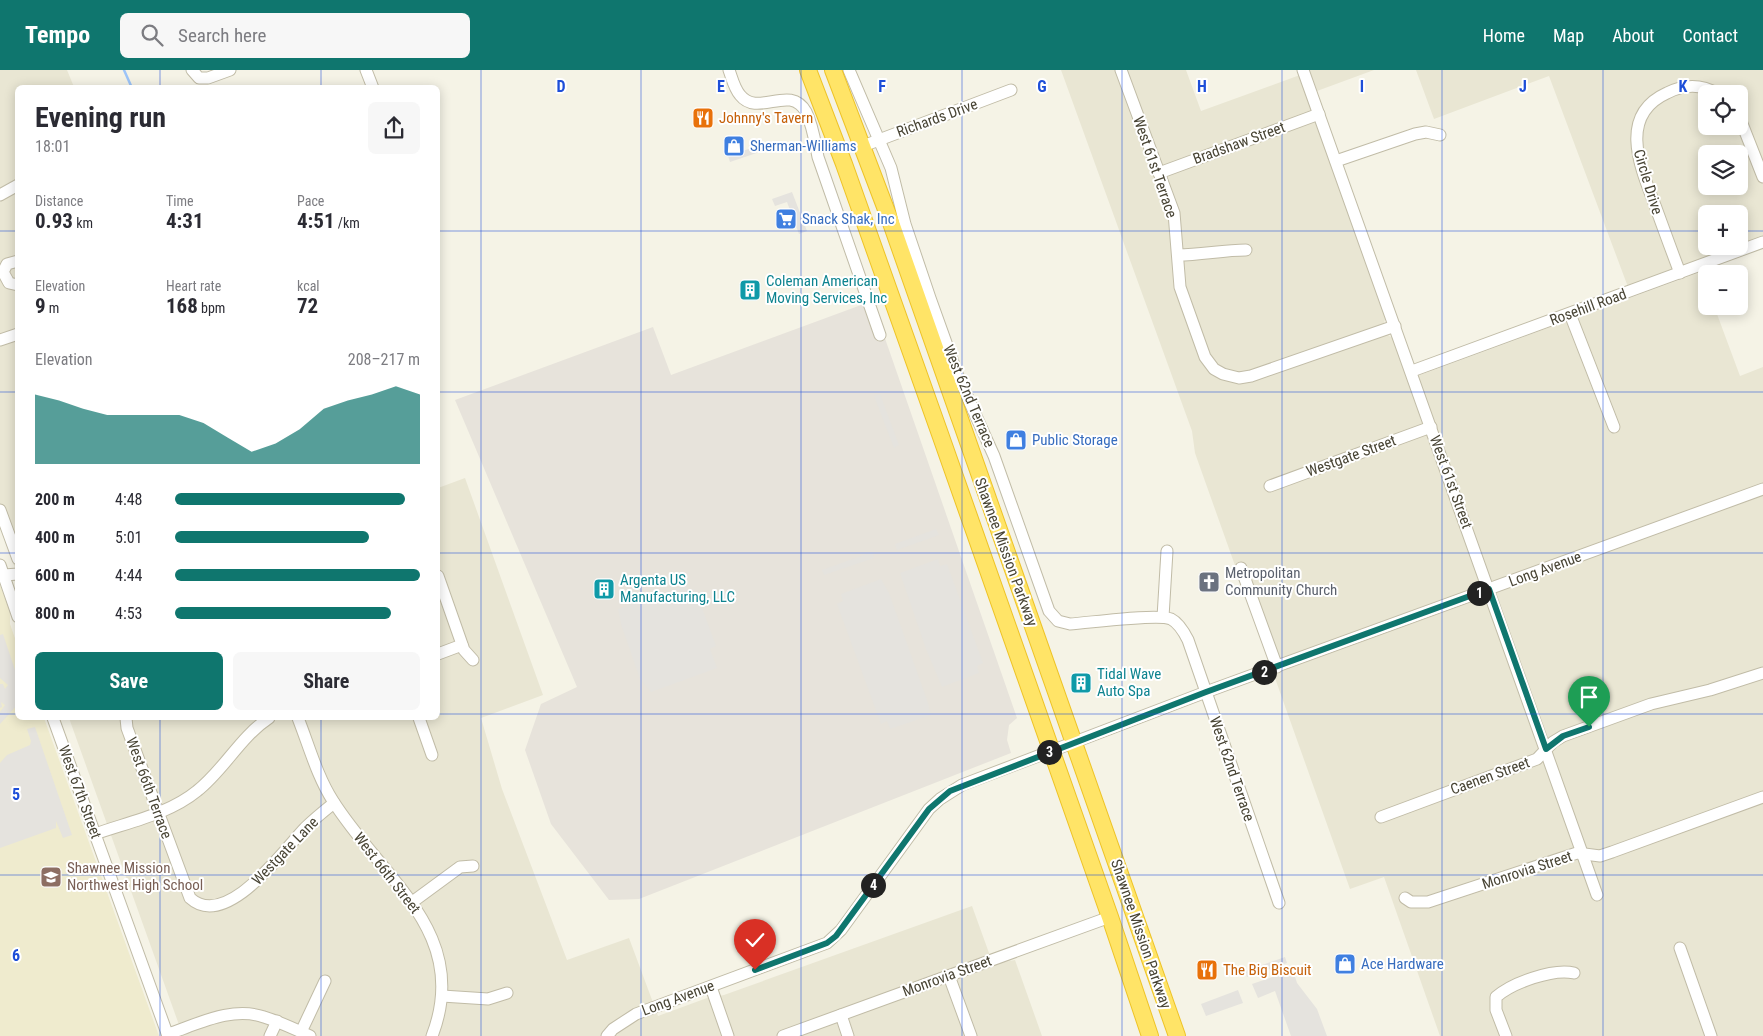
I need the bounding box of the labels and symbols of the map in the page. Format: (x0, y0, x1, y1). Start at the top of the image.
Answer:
text: D (556, 77, 566, 96)
text: E (717, 77, 725, 96)
text: F (878, 77, 886, 96)
text: G (1037, 77, 1047, 96)
text: H (1197, 77, 1207, 96)
text: I (1360, 77, 1364, 96)
text: J (1519, 77, 1527, 96)
text: K (1679, 77, 1688, 96)
street label: Richards Drive (894, 95, 980, 141)
restaurant icon: Johnny's Tavern (691, 106, 715, 130)
place label: Johnny's Tavern (719, 109, 813, 127)
street label: West 61st Terrace (1129, 114, 1181, 220)
street label: Bradshaw Street (1190, 118, 1288, 168)
shop icon: Sherman-Williams (722, 134, 746, 158)
place label: Sherman-Williams (750, 137, 857, 155)
street label: Circle Drive (1630, 147, 1666, 217)
supermarket icon: Snack Shak, Inc (774, 207, 798, 231)
place label: Snack Shak, Inc (802, 210, 895, 228)
place label: Coleman American Moving Services, Inc (766, 272, 887, 307)
building icon: Coleman American Moving Services, Inc (738, 278, 762, 302)
street label: Rosehill Road (1547, 285, 1629, 329)
street label: West 62nd Terrace (939, 342, 999, 450)
shop icon: Public Storage (1004, 428, 1028, 452)
place label: Public Storage (1032, 431, 1118, 449)
street label: Westgate Street (1304, 431, 1398, 481)
street label: West 61st Street (1426, 433, 1476, 531)
street label: Shawnee Mission Parkway (971, 475, 1041, 629)
street label: Long Avenue (1506, 548, 1584, 590)
place label: Metropolitan Community Church (1225, 564, 1337, 599)
church icon: Metropolitan Community Church (1197, 570, 1221, 594)
place label: Argenta US Manufacturing, LLC (620, 571, 735, 606)
building icon: Argenta US Manufacturing, LLC (592, 577, 616, 601)
pin: 1 (1466, 580, 1492, 606)
pin: 2 (1252, 660, 1276, 684)
place label: Tidal Wave Auto Spa (1097, 665, 1161, 700)
building icon: Tidal Wave Auto Spa (1069, 671, 1093, 695)
pin (1568, 676, 1610, 727)
street label: West 62nd Terrace (1206, 714, 1258, 824)
street label: West 66th Terrace (122, 735, 176, 841)
pin: 3 (1036, 740, 1062, 764)
street label: West 67th Street (55, 743, 105, 841)
street label: Caenen Street (1448, 753, 1532, 799)
text: 5 (12, 785, 20, 804)
street label: Westgate Lane (248, 813, 322, 889)
street label: West 66th Street (350, 829, 424, 917)
street label: Monrovia Street (1480, 847, 1574, 893)
street label: Shawnee Mission Parkway (1107, 857, 1175, 1011)
place label: Shawnee Mission Northwest High School (67, 859, 203, 894)
school or university icon: Shawnee Mission Northwest High School (39, 865, 63, 889)
pin: 4 (860, 872, 886, 898)
pin (734, 919, 776, 970)
text: 6 (12, 946, 20, 965)
street label: Monrovia Street (900, 952, 994, 1000)
shop icon: Ace Hardware (1333, 952, 1357, 976)
place label: Ace Hardware (1361, 955, 1444, 973)
restaurant icon: The Big Biscuit (1195, 958, 1219, 982)
place label: The Big Biscuit (1223, 961, 1312, 979)
street label: Long Avenue (639, 977, 717, 1019)

